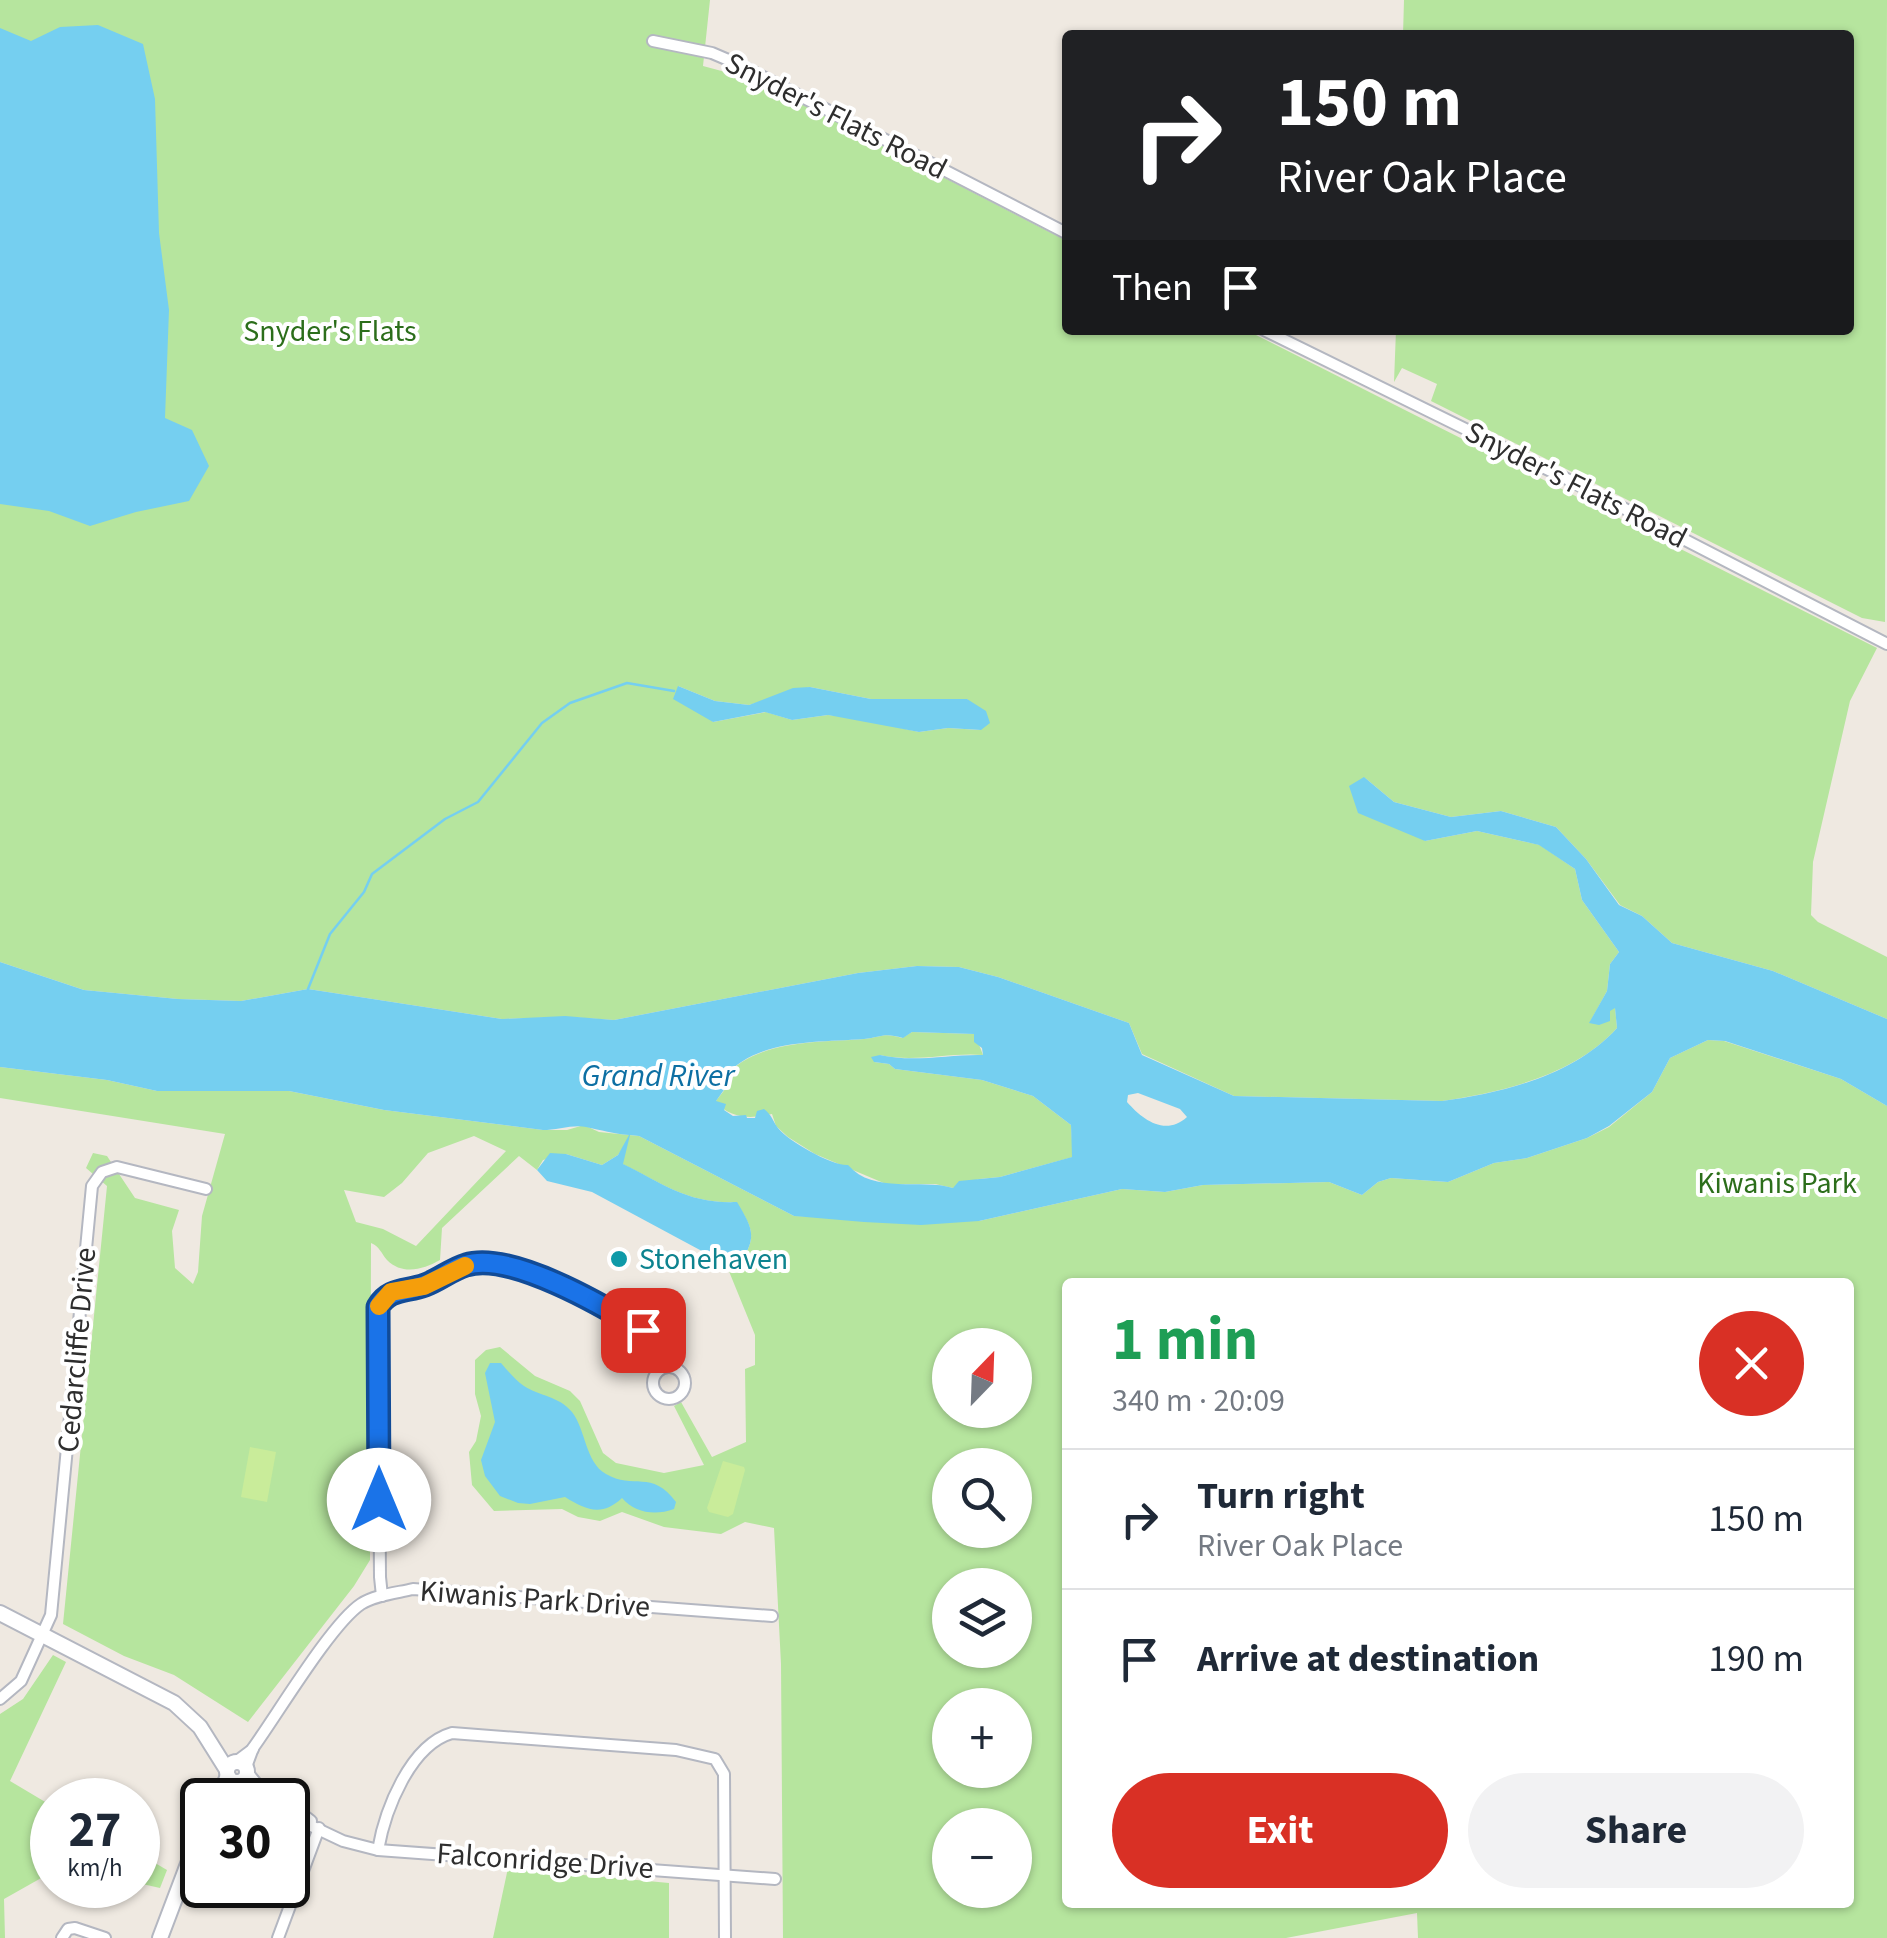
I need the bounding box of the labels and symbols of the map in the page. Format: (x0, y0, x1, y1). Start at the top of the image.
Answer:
street label: Snyder's Flats Road (718, 42, 954, 190)
park label: Snyder's Flats (243, 310, 417, 353)
street label: Snyder's Flats Road (1458, 411, 1694, 559)
water label: Grand River (582, 1053, 736, 1099)
park label: Kiwanis Park (1697, 1162, 1857, 1205)
place label: Stonehaven (639, 1238, 788, 1281)
street label: Cedarcliffe Drive (47, 1246, 107, 1454)
marker: Stonehaven (608, 1248, 630, 1270)
pin (601, 1288, 686, 1373)
north arrow (932, 1328, 1032, 1428)
position arrow (327, 1448, 431, 1552)
street label: Kiwanis Park Drive (418, 1570, 652, 1628)
speed limit sign: 30 (180, 1778, 310, 1908)
street label: Falconridge Drive (435, 1832, 655, 1890)

